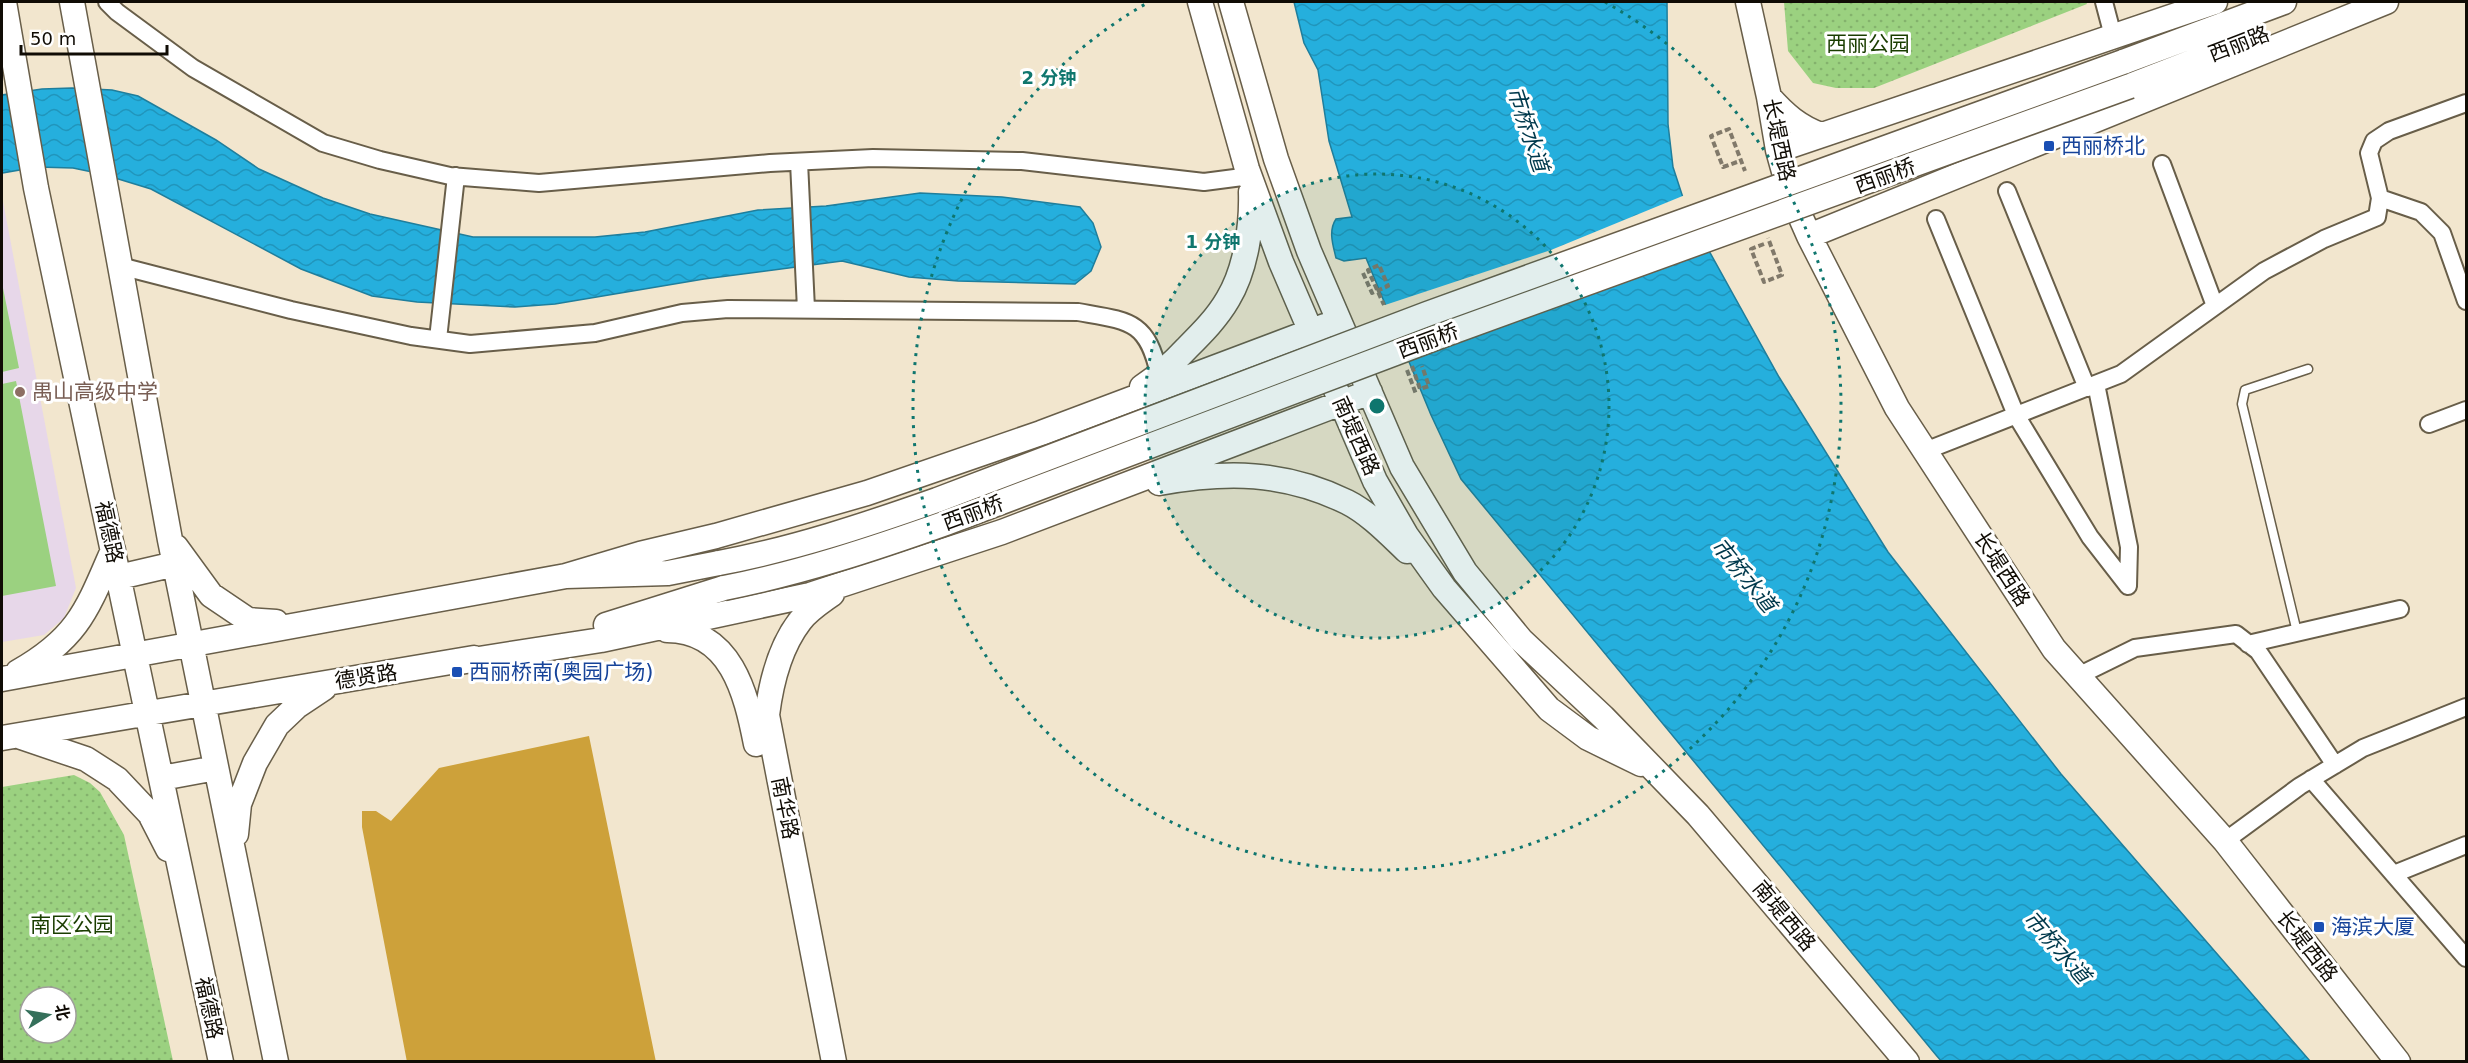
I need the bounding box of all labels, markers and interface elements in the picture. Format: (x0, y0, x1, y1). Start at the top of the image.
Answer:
scale bar (21, 18, 166, 56)
street label: 西丽路 (2205, 22, 2273, 66)
text: 50 m (30, 28, 76, 49)
park label: 西丽公园 (1826, 32, 1910, 56)
text: 2 分钟 (1022, 67, 1076, 88)
water label: 市桥水道 (1503, 83, 1554, 178)
street label: 长堤西路 (1759, 96, 1799, 184)
place label: 西丽桥北 (2061, 134, 2145, 158)
marker: 西丽桥北 (2042, 139, 2056, 153)
street label: 西丽桥 (1851, 154, 1919, 198)
text: 1 分钟 (1186, 231, 1240, 252)
street label: 西丽桥 (1394, 319, 1462, 363)
place label: 禺山高级中学 (32, 380, 158, 404)
marker: 禺山高级中学 (13, 385, 27, 399)
street label: 南堤西路 (1328, 393, 1384, 479)
centre of rings (1367, 396, 1387, 416)
street label: 西丽桥 (939, 491, 1007, 535)
street label: 福德路 (91, 499, 127, 565)
street label: 长堤西路 (1969, 527, 2035, 611)
water label: 市桥水道 (1707, 533, 1783, 619)
street label: 德贤路 (333, 660, 399, 694)
place label: 西丽桥南(奥园广场) (469, 660, 653, 684)
marker: 西丽桥南(奥园广场) (450, 665, 464, 679)
street label: 南华路 (767, 775, 803, 841)
street label: 南堤西路 (1748, 876, 1820, 956)
water label: 市桥水道 (2019, 906, 2097, 991)
street label: 长堤西路 (2272, 906, 2342, 986)
park label: 南区公园 (30, 913, 114, 937)
place label: 海滨大厦 (2331, 915, 2415, 939)
marker: 海滨大厦 (2312, 920, 2326, 934)
street label: 福德路 (191, 975, 227, 1041)
north arrow (18, 985, 78, 1045)
text: 北 (51, 1003, 73, 1022)

